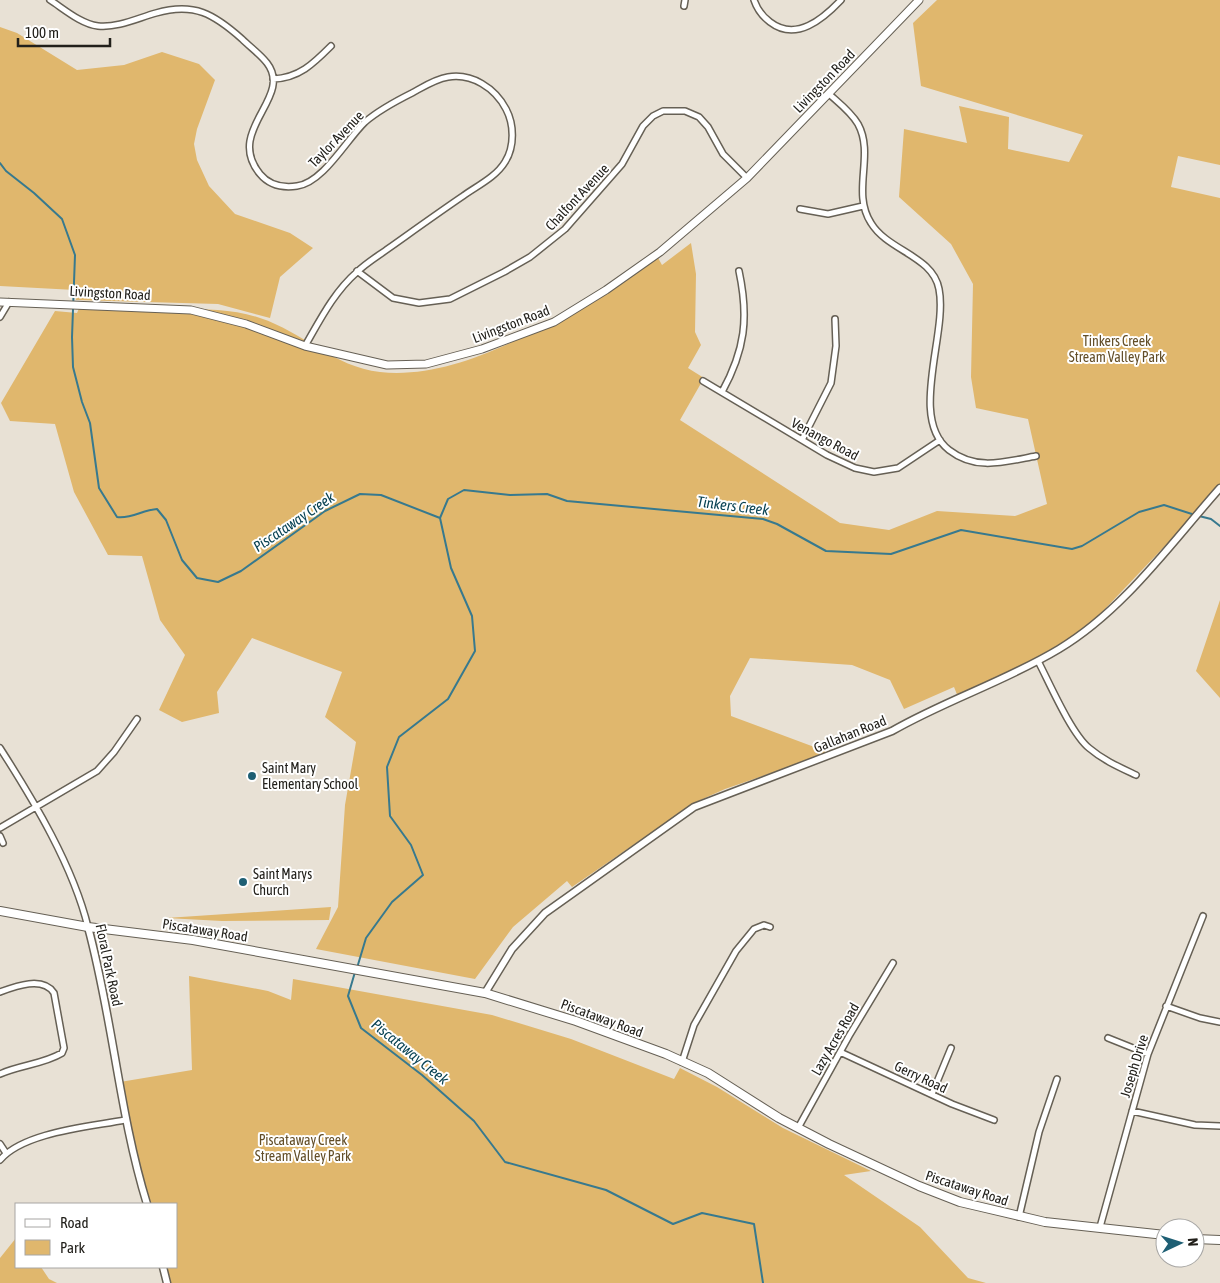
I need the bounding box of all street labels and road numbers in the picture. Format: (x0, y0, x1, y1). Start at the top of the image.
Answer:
street label: Livingston Road (790, 46, 858, 116)
street label: Taylor Avenue (305, 107, 367, 171)
street label: Chalfont Avenue (542, 160, 612, 234)
street label: Livingston Road (69, 283, 151, 303)
street label: Livingston Road (470, 302, 552, 346)
street label: Venango Road (789, 415, 861, 463)
street label: Gallahan Road (811, 712, 889, 756)
street label: Piscataway Road (161, 915, 249, 945)
street label: Floral Park Road (92, 922, 126, 1008)
street label: Piscataway Road (559, 996, 645, 1040)
street label: Lazy Acres Road (808, 1000, 862, 1078)
street label: Joseph Drive (1117, 1033, 1151, 1099)
street label: Gerry Road (892, 1058, 950, 1096)
street label: Piscataway Road (924, 1167, 1010, 1209)

